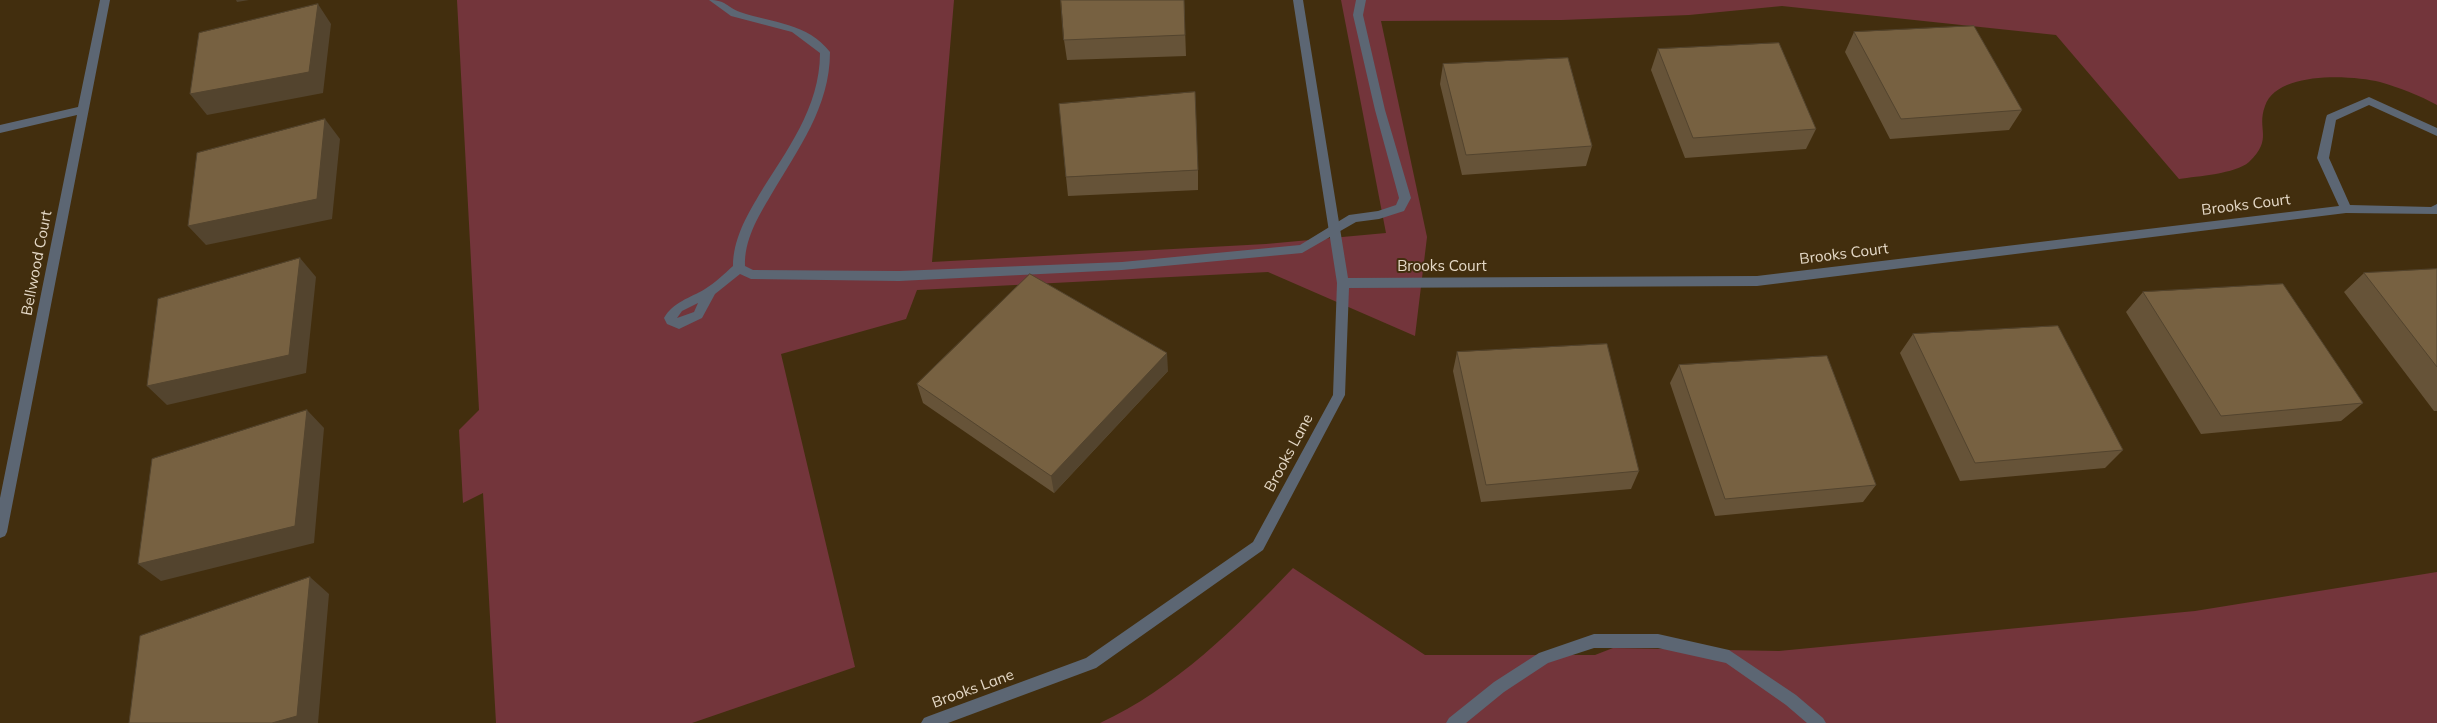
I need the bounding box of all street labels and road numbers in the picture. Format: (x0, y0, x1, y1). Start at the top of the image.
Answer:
street label: Brooks Court (2200, 191, 2292, 219)
street label: Bellwood Court (18, 209, 56, 317)
street label: Brooks Court (1798, 240, 1890, 268)
street label: Brooks Court (1397, 257, 1487, 275)
street label: Brooks Lane (1261, 411, 1317, 495)
street label: Brooks Lane (930, 666, 1016, 712)

